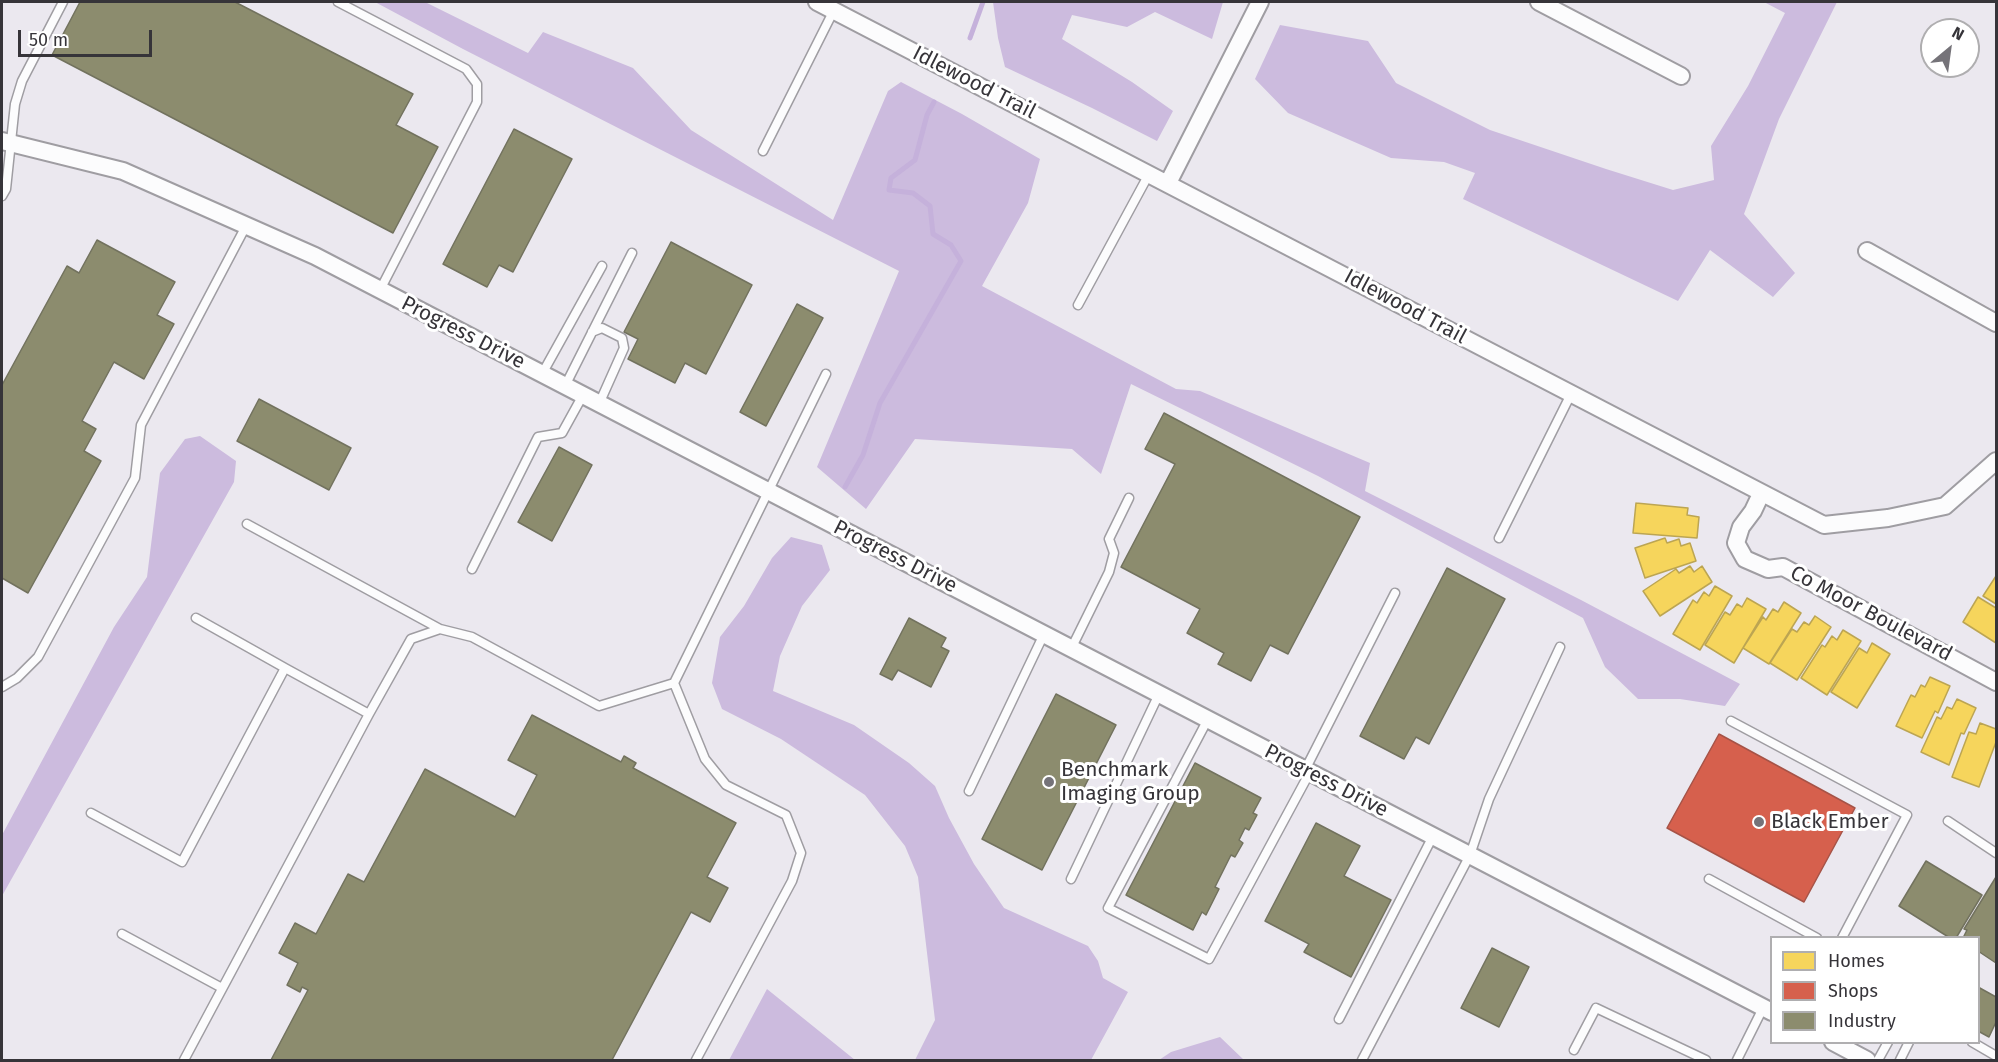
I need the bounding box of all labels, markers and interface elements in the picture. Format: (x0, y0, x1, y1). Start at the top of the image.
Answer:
scale bar (21, 18, 154, 56)
north arrow (1920, 18, 1980, 78)
text: N (1949, 23, 1967, 44)
text: 50 m (29, 29, 68, 51)
street label: Idlewood Trail (908, 41, 1040, 125)
street label: Idlewood Trail (1339, 264, 1471, 350)
street label: Progress Drive (397, 291, 529, 375)
street label: Progress Drive (829, 515, 961, 599)
street label: Co Moor Boulevard (1786, 561, 1956, 667)
street label: Progress Drive (1260, 739, 1392, 823)
place label: Benchmark Imaging Group (1061, 757, 1200, 807)
marker: Benchmark Imaging Group (1042, 775, 1056, 789)
place label: Black Ember (1771, 809, 1889, 835)
marker: Black Ember (1752, 815, 1766, 829)
legend (1770, 936, 1980, 1044)
text: Homes (1828, 950, 1884, 972)
text: Shops (1828, 980, 1878, 1002)
text: Industry (1828, 1010, 1896, 1032)

